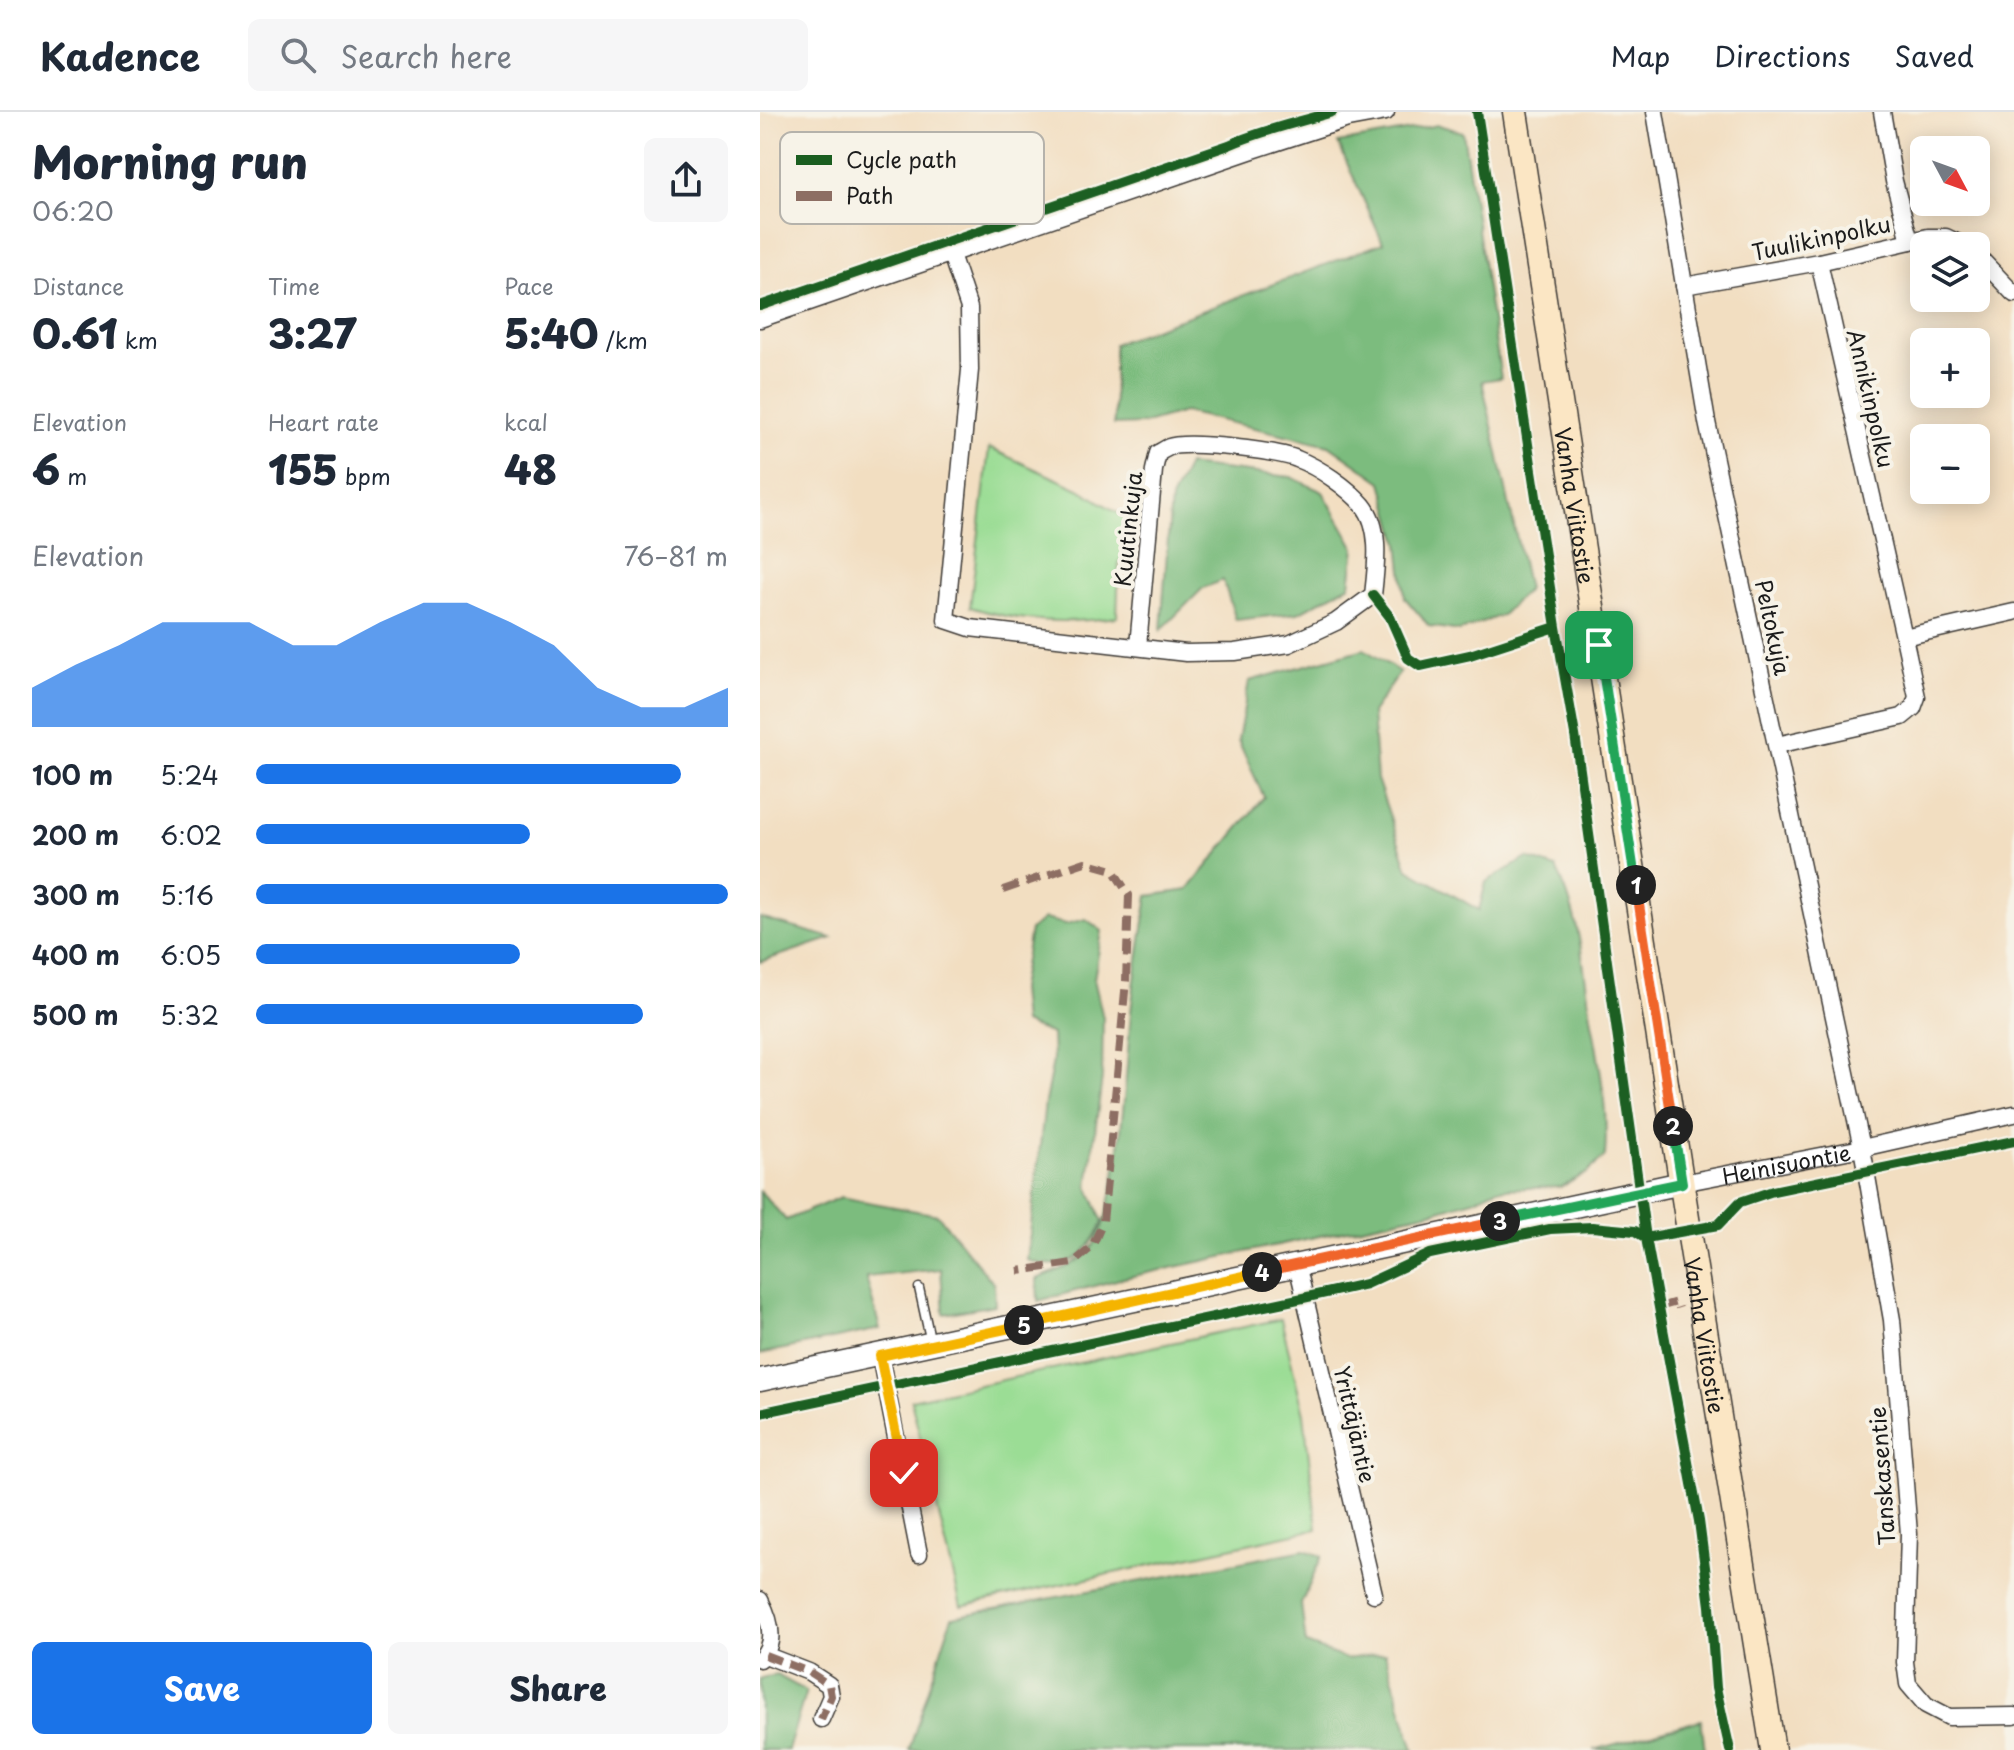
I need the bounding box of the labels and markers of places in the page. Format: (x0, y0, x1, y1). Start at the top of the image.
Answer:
pin (1565, 611, 1633, 679)
pin: 1 (1616, 865, 1656, 905)
pin: 2 (1653, 1106, 1693, 1146)
pin: 3 (1480, 1201, 1520, 1241)
pin: 4 (1242, 1252, 1282, 1292)
pin: 5 (1004, 1305, 1044, 1345)
pin (870, 1439, 938, 1507)

